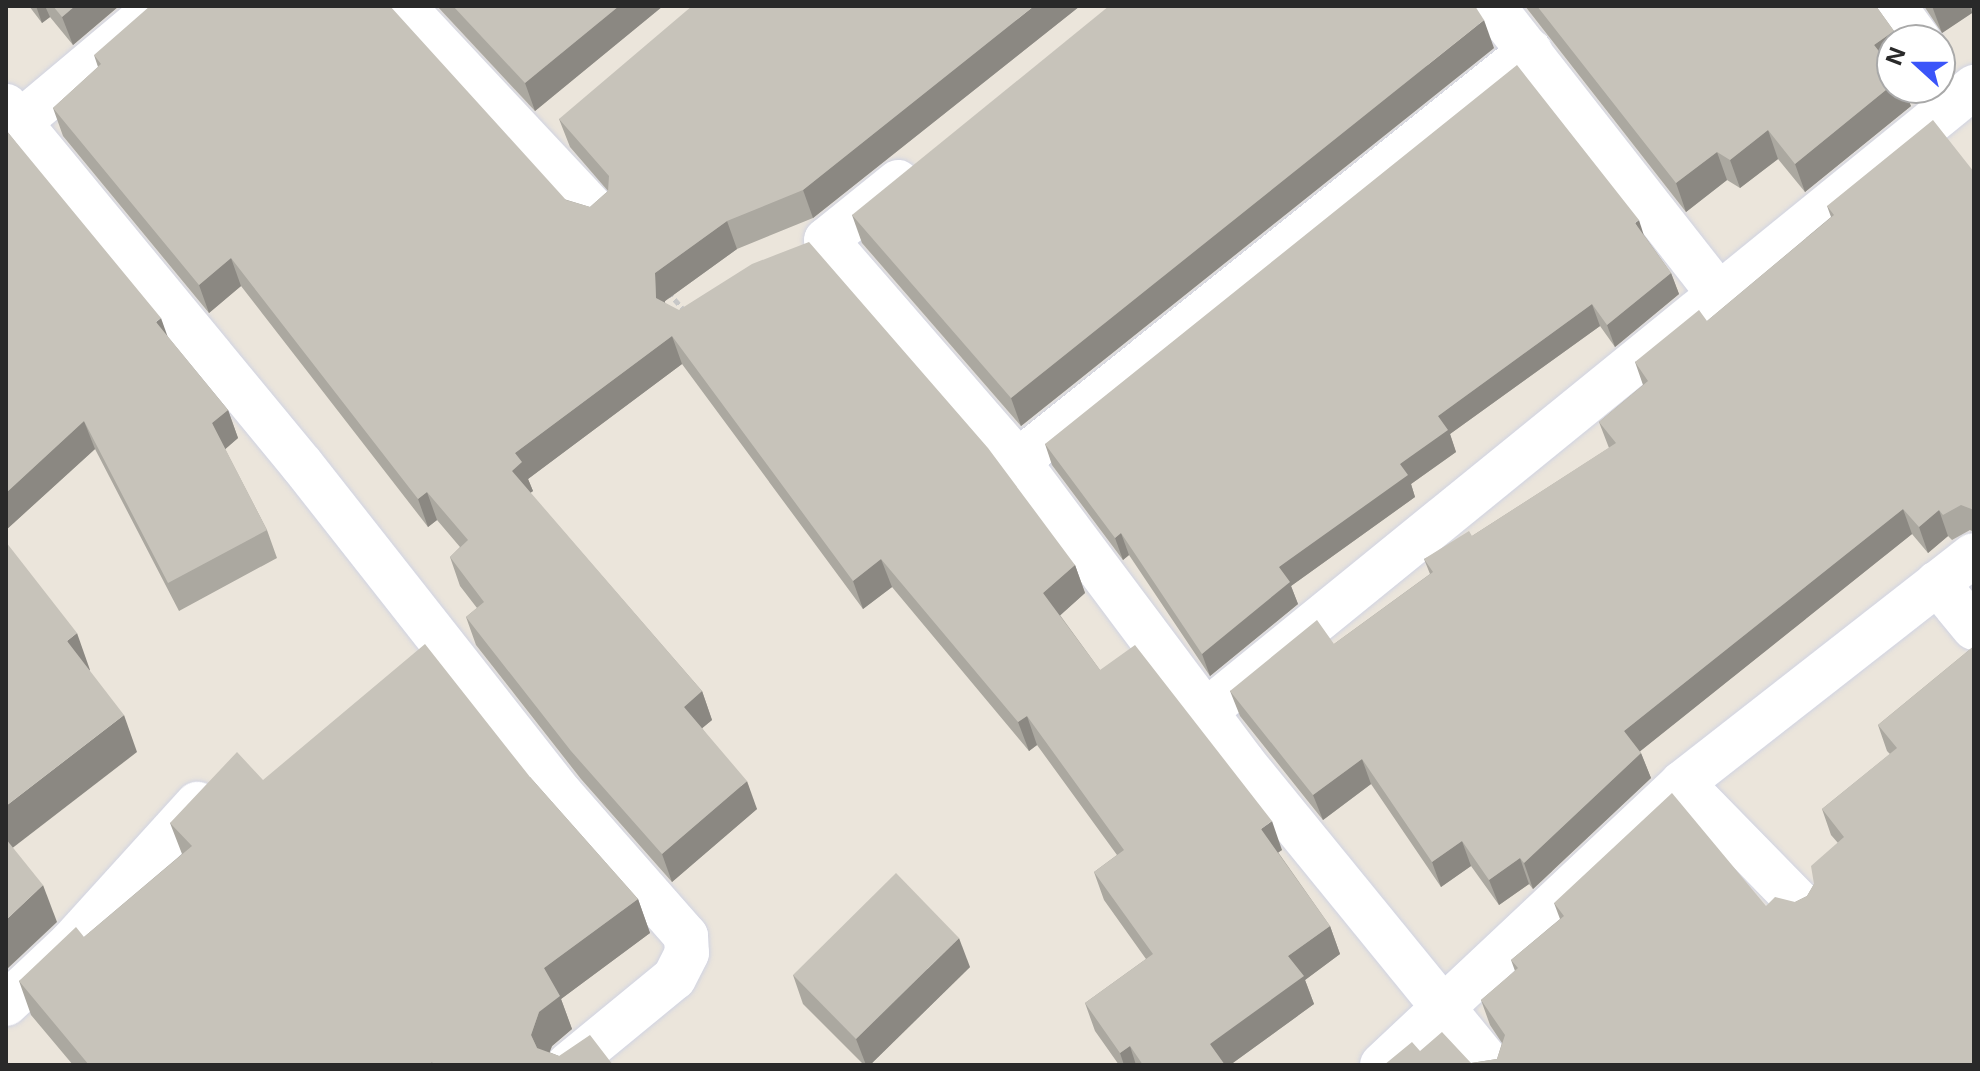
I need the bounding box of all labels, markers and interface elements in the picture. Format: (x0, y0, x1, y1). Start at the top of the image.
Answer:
north arrow (1876, 24, 1956, 104)
text: N (1880, 44, 1911, 69)

